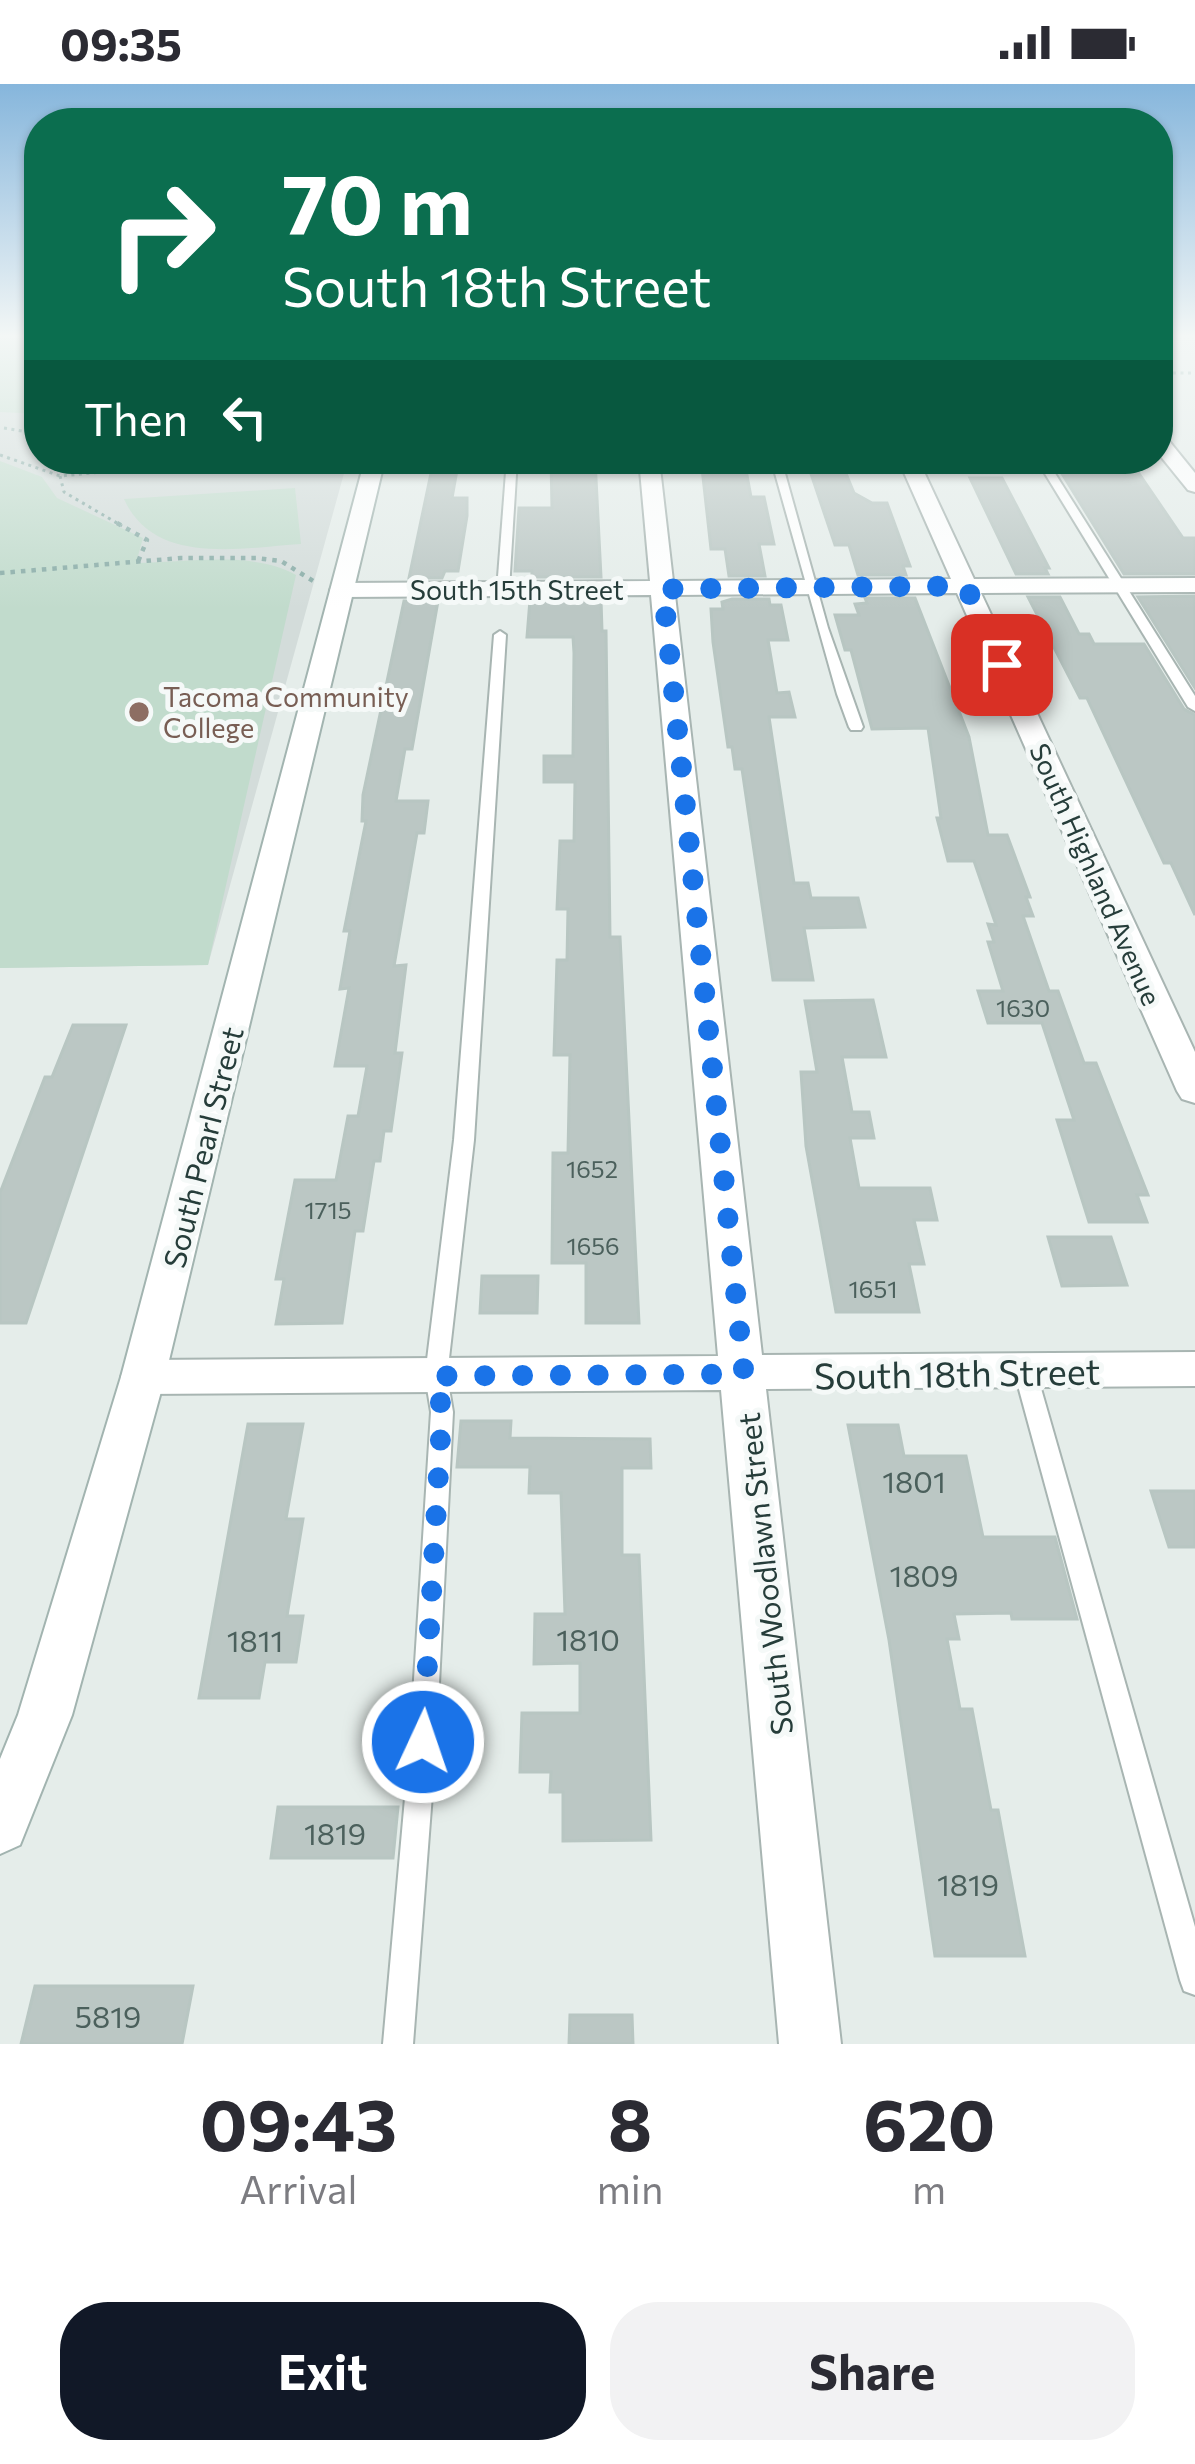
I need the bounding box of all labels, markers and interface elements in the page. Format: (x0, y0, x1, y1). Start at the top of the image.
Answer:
text: 09:35 (60, 15, 182, 70)
text: 70 m (282, 150, 473, 252)
icon: right (84, 156, 240, 312)
text: South 18th Street (282, 252, 711, 318)
icon: left (212, 384, 278, 450)
text: Then (84, 390, 188, 445)
street label: South 15th Street (410, 573, 624, 606)
pin (951, 614, 1053, 716)
icon: arrive (969, 632, 1035, 698)
place label: Tacoma Community College (163, 680, 409, 744)
marker: Tacoma Community College (126, 699, 152, 725)
street label: South Highland Avenue (1023, 738, 1169, 1010)
house number: 1630 (996, 993, 1050, 1022)
street label: South Pearl Street (154, 1022, 250, 1272)
house number: 1652 (566, 1154, 618, 1183)
house number: 1715 (305, 1195, 351, 1224)
house number: 1656 (566, 1231, 620, 1260)
house number: 1651 (849, 1274, 897, 1303)
street label: South 18th Street (813, 1348, 1101, 1396)
street label: South Woodlawn Street (729, 1411, 799, 1737)
house number: 1801 (882, 1462, 946, 1499)
house number: 1809 (890, 1556, 958, 1593)
house number: 1810 (556, 1620, 620, 1657)
house number: 1811 (227, 1621, 283, 1658)
position arrow (360, 1679, 486, 1805)
house number: 1819 (304, 1814, 366, 1851)
house number: 1819 (937, 1865, 999, 1902)
house number: 5819 (75, 1997, 141, 2034)
text: 09:43 (200, 2078, 397, 2166)
text: 8 (608, 2078, 652, 2166)
text: 620 (863, 2078, 995, 2166)
text: Arrival (239, 2164, 357, 2212)
text: min (597, 2164, 663, 2212)
text: m (912, 2164, 946, 2212)
button: Exit (60, 2302, 586, 2440)
button: Share (610, 2302, 1135, 2440)

